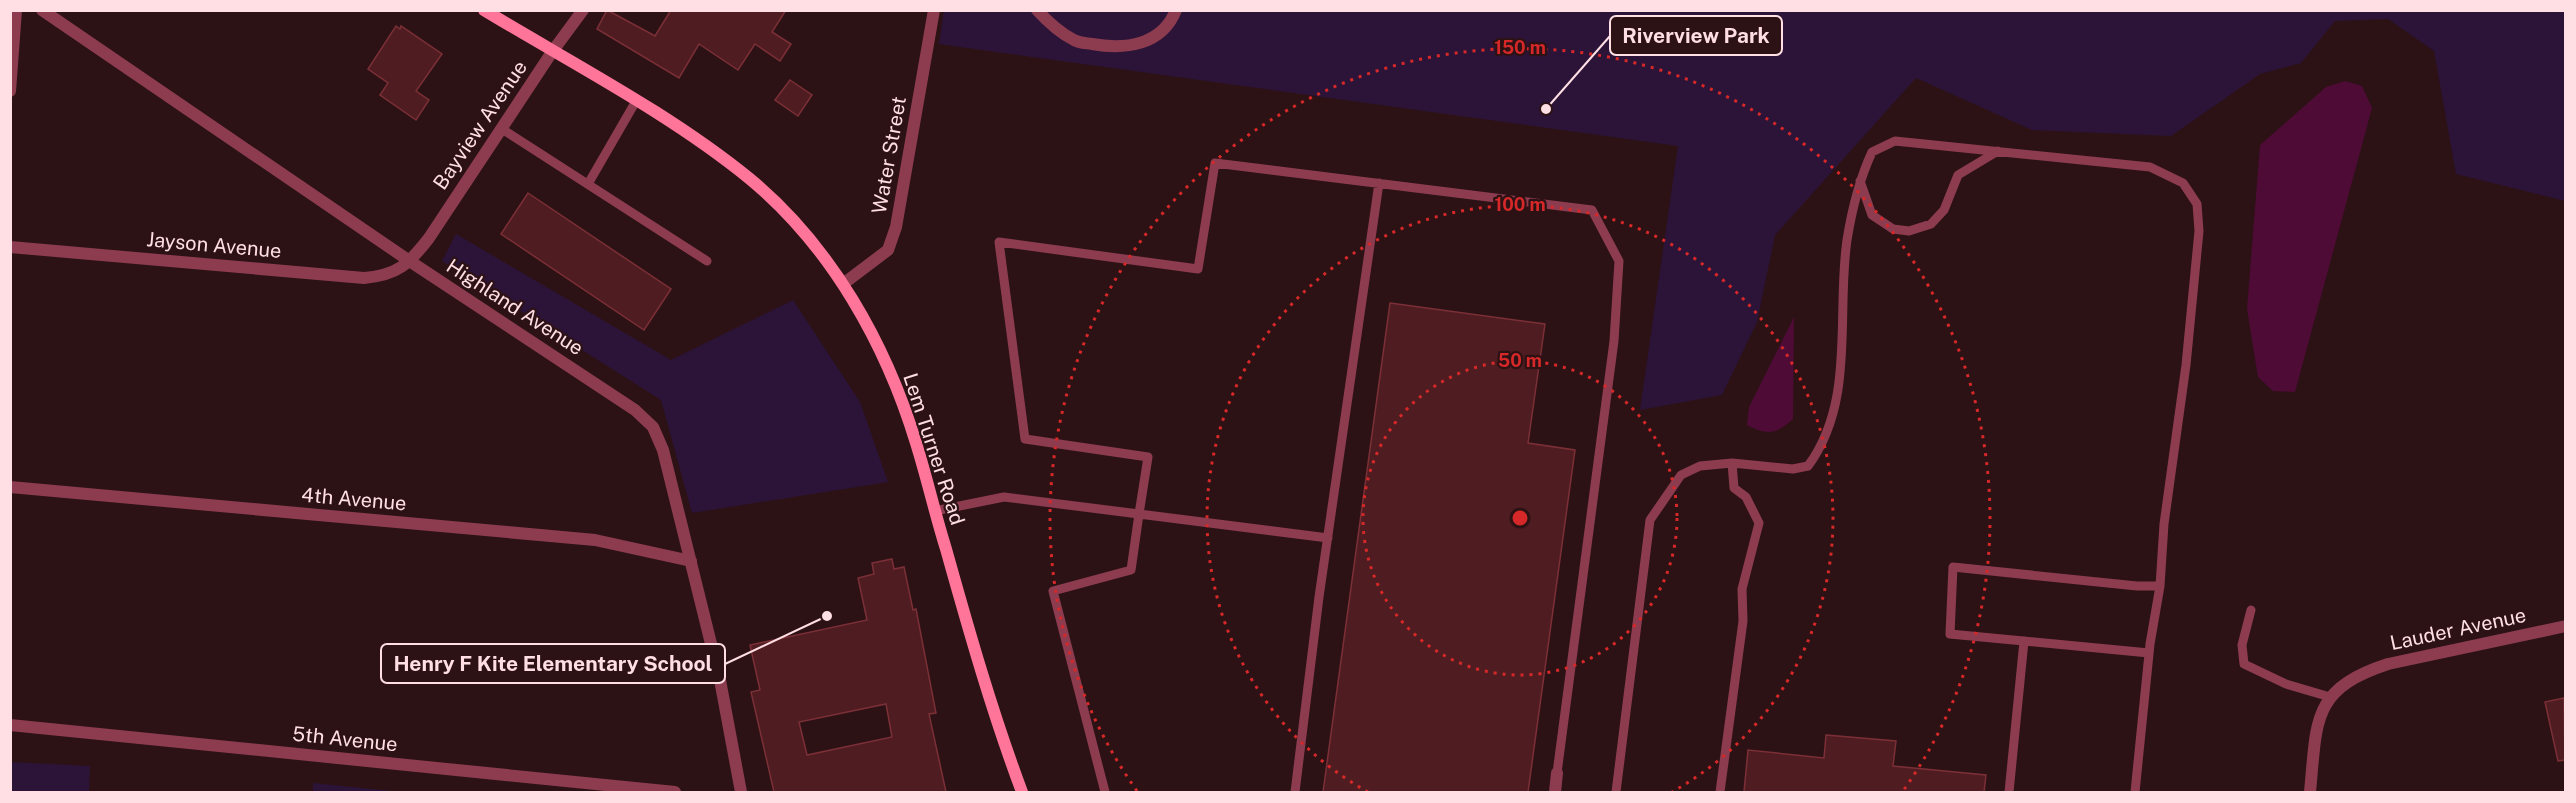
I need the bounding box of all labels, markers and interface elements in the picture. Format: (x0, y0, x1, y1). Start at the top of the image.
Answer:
callout: Riverview Park (1610, 16, 1782, 55)
text: Riverview Park (1622, 23, 1770, 48)
text: 150 m (1494, 37, 1546, 58)
street label: Bayview Avenue (428, 56, 532, 194)
street label: Water Street (867, 94, 911, 216)
text: 100 m (1494, 194, 1546, 215)
street label: Jayson Avenue (145, 227, 283, 263)
street label: Highland Avenue (442, 254, 588, 360)
text: 50 m (1498, 350, 1542, 371)
street label: Lem Turner Road (898, 370, 970, 528)
street label: 4th Avenue (300, 482, 408, 516)
centre of rings (1510, 508, 1530, 528)
street label: Lauder Avenue (2388, 603, 2528, 655)
callout: Henry F Kite Elementary School (381, 644, 725, 683)
text: Henry F Kite Elementary School (393, 651, 713, 676)
street label: 5th Avenue (291, 722, 399, 756)

